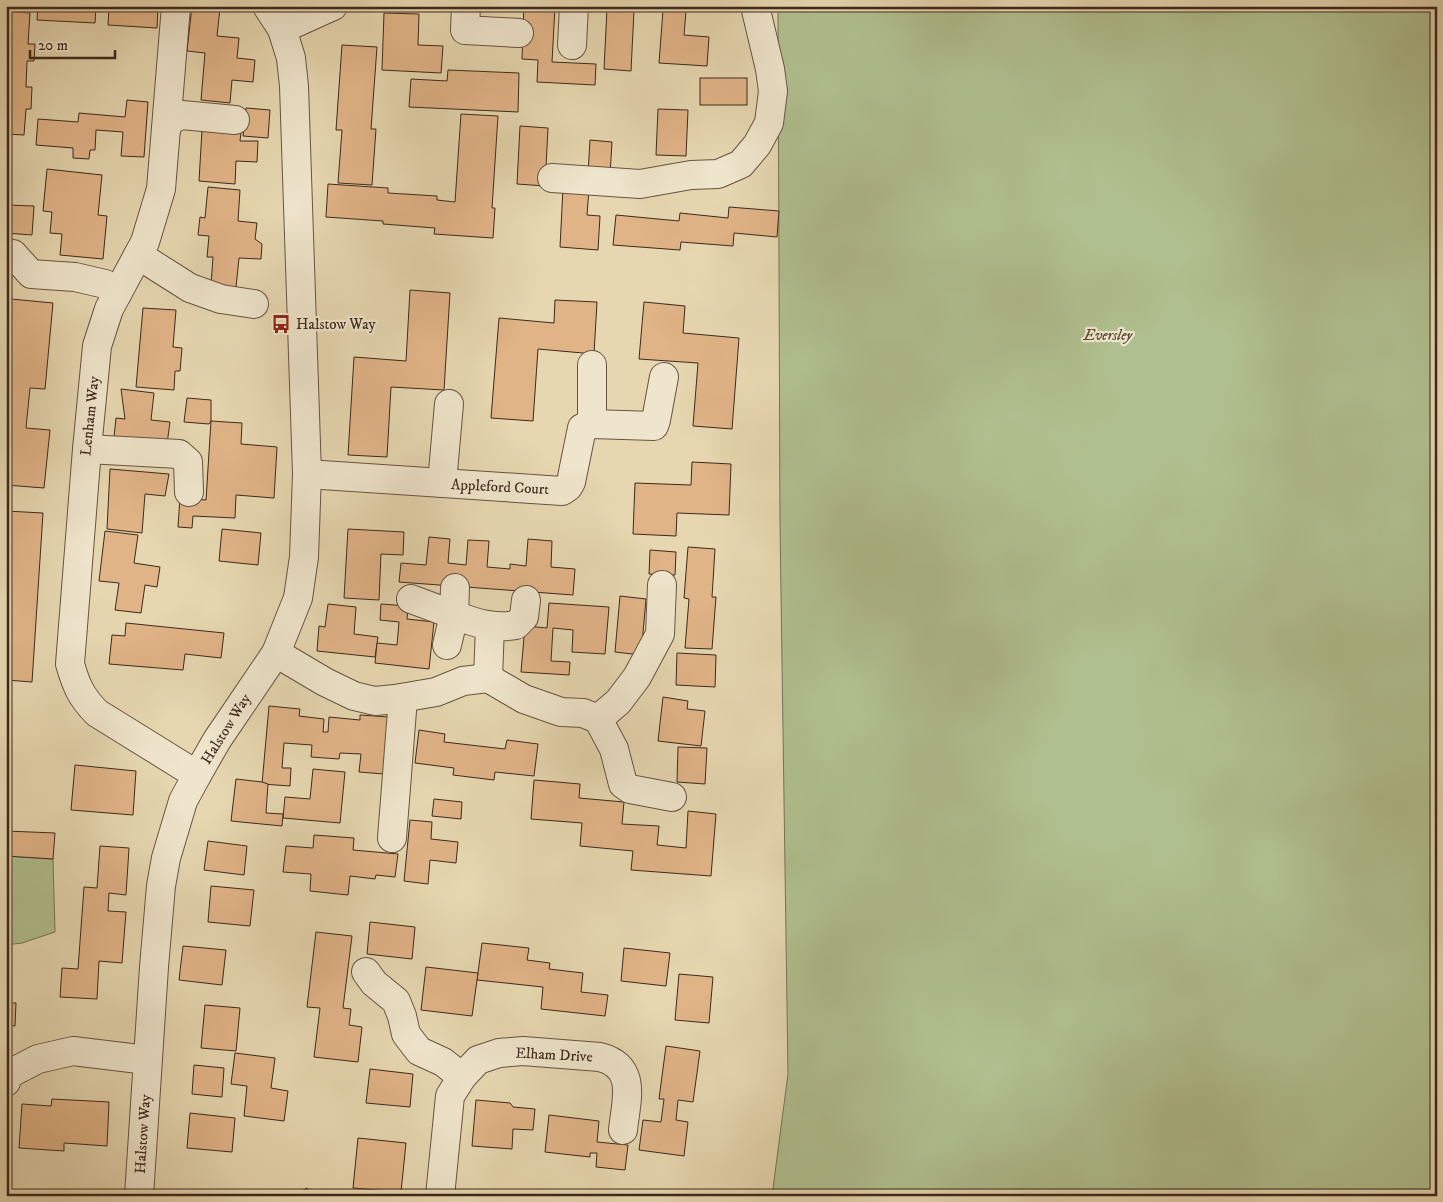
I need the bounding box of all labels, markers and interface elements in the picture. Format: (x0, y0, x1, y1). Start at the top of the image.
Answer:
scale bar (30, 28, 115, 60)
text: 20 m (38, 36, 68, 55)
bus stop icon: Halstow Way (270, 313, 292, 335)
place label: Halstow Way (296, 315, 377, 334)
park label: Eversley (1083, 326, 1133, 345)
street label: Lenham Way (76, 374, 104, 457)
street label: Appleford Court (450, 475, 550, 499)
street label: Halstow Way (197, 689, 256, 768)
street label: Elham Drive (515, 1043, 593, 1067)
street label: Halstow Way (131, 1093, 155, 1174)

